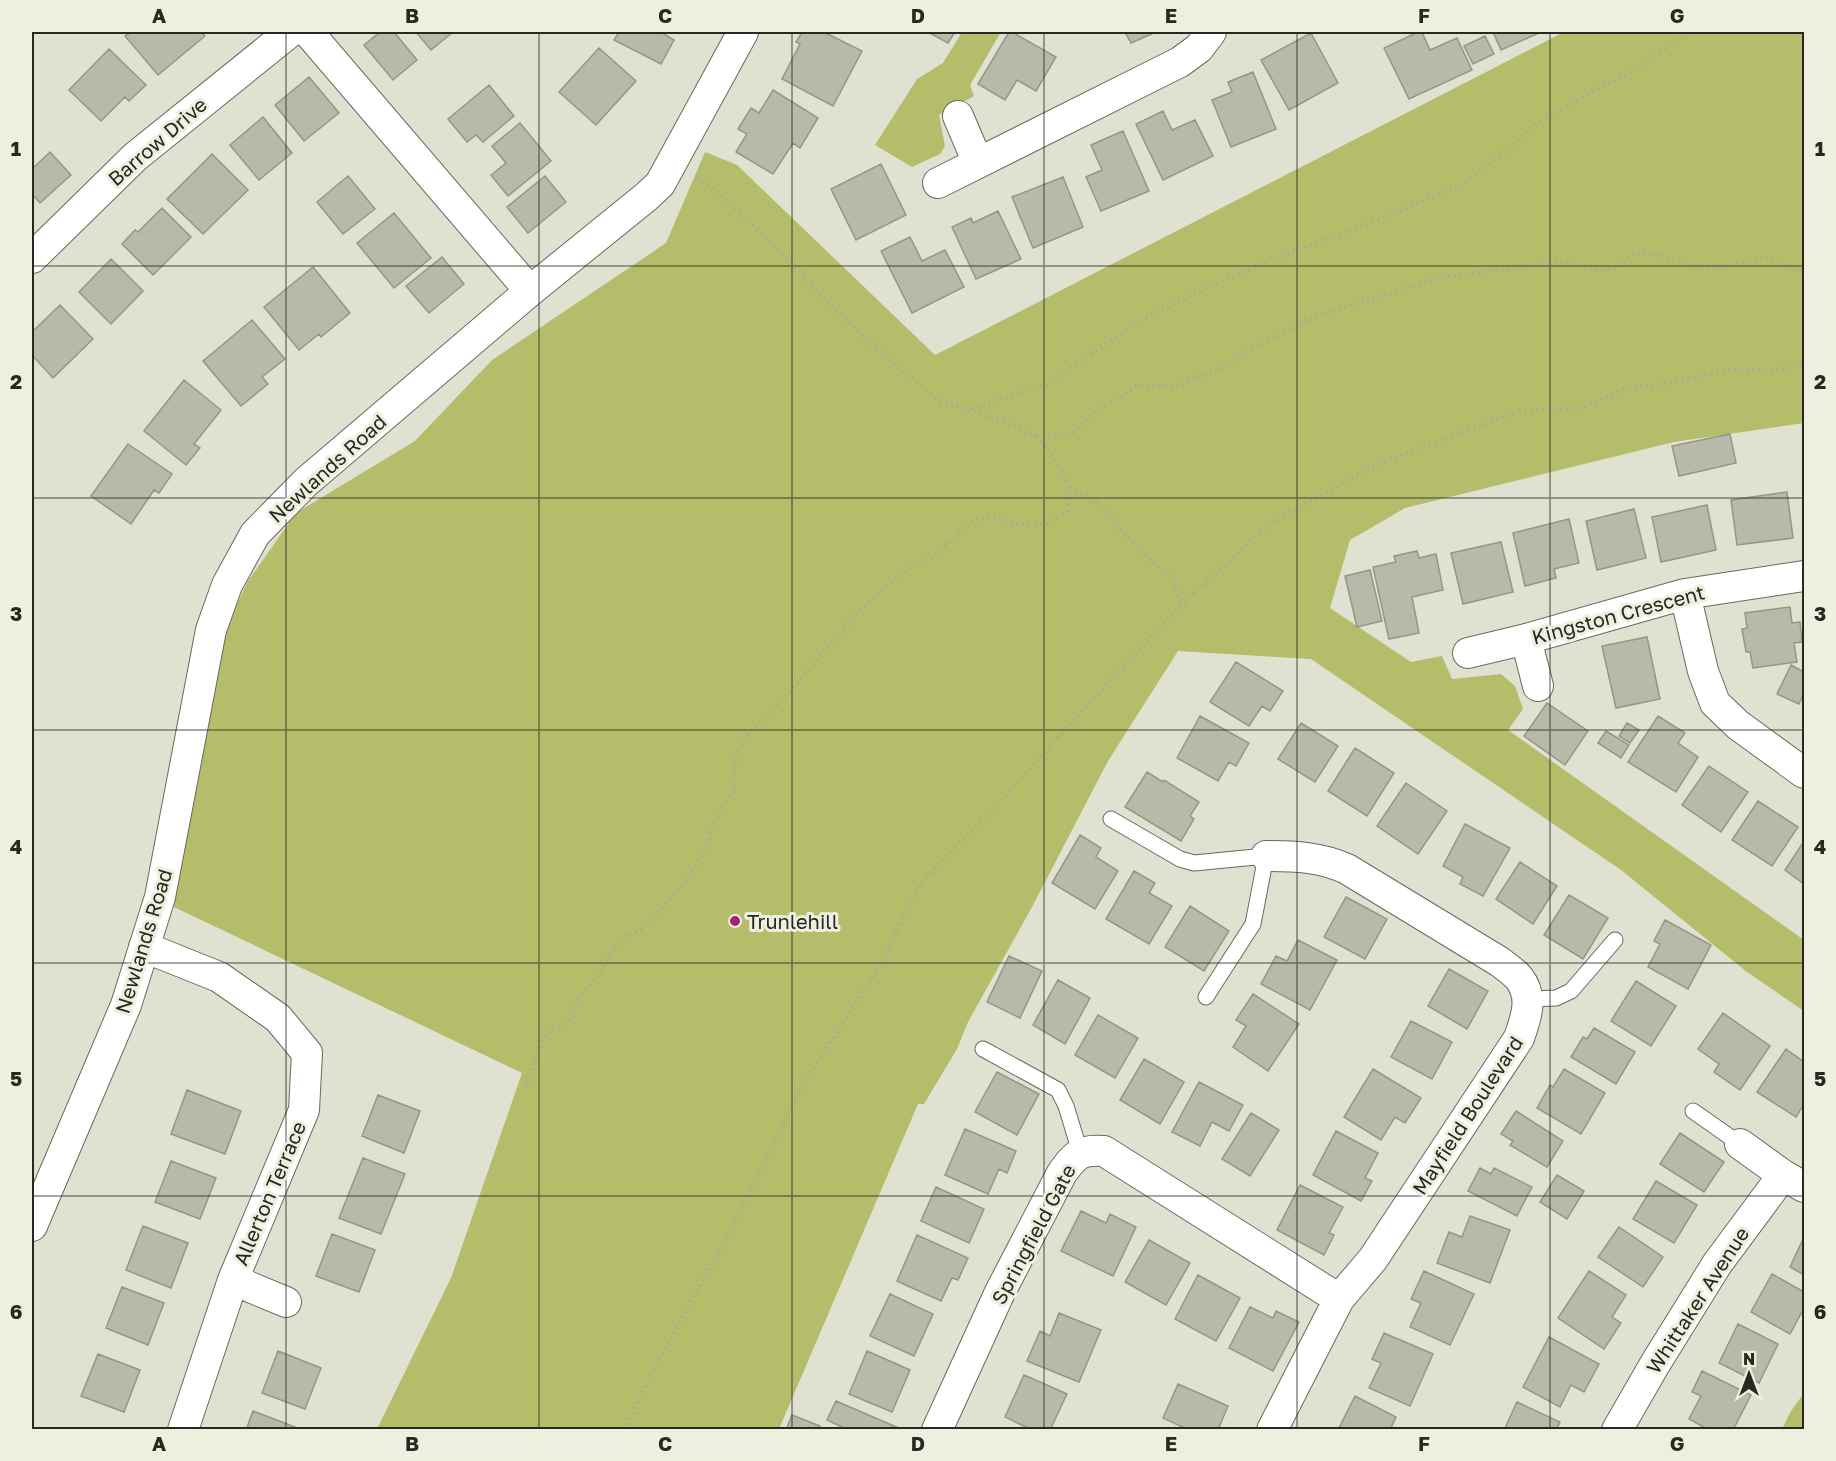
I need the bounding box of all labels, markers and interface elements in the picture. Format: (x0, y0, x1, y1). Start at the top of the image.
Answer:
text: A (152, 3, 166, 27)
text: B (405, 3, 419, 27)
text: C (658, 3, 672, 27)
text: D (911, 3, 925, 27)
text: E (1165, 3, 1177, 27)
text: F (1418, 3, 1430, 27)
text: G (1670, 3, 1684, 27)
street label: Barrow Drive (103, 92, 211, 190)
text: 1 (11, 136, 21, 160)
text: 1 (1815, 136, 1825, 160)
text: 2 (10, 369, 22, 393)
text: 2 (1814, 369, 1826, 393)
street label: Newlands Road (263, 409, 391, 527)
street label: Kingston Crescent (1529, 579, 1707, 649)
text: 3 (10, 601, 22, 625)
text: 3 (1814, 601, 1826, 625)
text: 4 (10, 834, 22, 858)
text: 4 (1814, 834, 1826, 858)
street label: Newlands Road (110, 866, 176, 1016)
place label: Trunlehill (747, 909, 838, 933)
marker: Trunlehill (728, 914, 742, 928)
street label: Mayfield Boulevard (1407, 1031, 1527, 1199)
text: 5 (10, 1066, 22, 1090)
text: 5 (1814, 1066, 1826, 1090)
street label: Allerton Terrace (228, 1117, 310, 1269)
street label: Springfield Gate (986, 1160, 1080, 1308)
street label: Whittaker Avenue (1641, 1222, 1753, 1378)
text: 6 (10, 1299, 22, 1323)
text: 6 (1814, 1299, 1826, 1323)
north arrow (1719, 1344, 1779, 1404)
text: N (1743, 1349, 1755, 1369)
text: A (152, 1431, 166, 1455)
text: B (405, 1431, 419, 1455)
text: C (658, 1431, 672, 1455)
text: D (911, 1431, 925, 1455)
text: E (1165, 1431, 1177, 1455)
text: F (1418, 1431, 1430, 1455)
text: G (1670, 1431, 1684, 1455)

